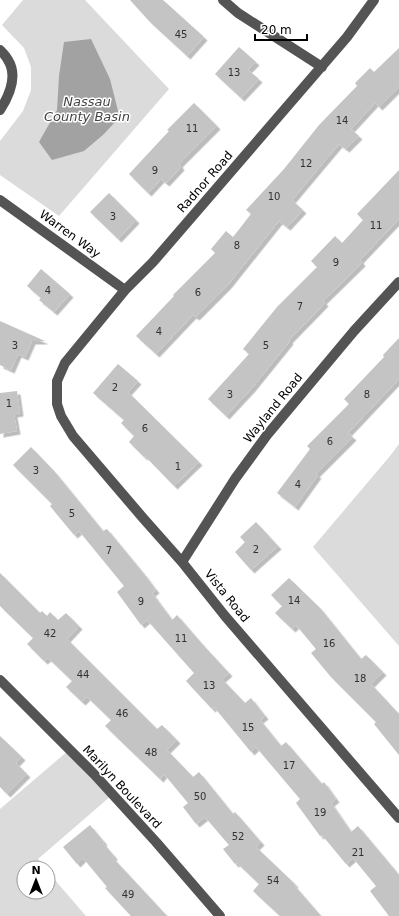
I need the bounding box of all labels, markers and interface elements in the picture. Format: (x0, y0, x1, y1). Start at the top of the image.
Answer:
scale bar (255, 16, 307, 42)
text: 20 m (261, 23, 292, 37)
house number: 45 (175, 29, 187, 40)
house number: 13 (228, 67, 240, 78)
water label: Nassau County Basin (44, 94, 130, 124)
house number: 14 (336, 115, 348, 126)
house number: 11 (186, 123, 198, 134)
street label: Radnor Road (175, 148, 235, 216)
house number: 12 (300, 158, 312, 169)
house number: 9 (152, 165, 158, 176)
house number: 10 (268, 191, 280, 202)
street label: Warren Way (37, 207, 103, 261)
house number: 3 (110, 211, 116, 222)
house number: 11 (370, 220, 382, 231)
house number: 8 (234, 240, 240, 251)
house number: 9 (333, 257, 339, 268)
house number: 4 (45, 285, 51, 296)
house number: 6 (195, 287, 201, 298)
house number: 7 (297, 301, 303, 312)
house number: 4 (156, 326, 162, 337)
house number: 3 (12, 340, 18, 351)
house number: 5 (263, 340, 269, 351)
street label: Wayland Road (241, 370, 305, 446)
house number: 2 (112, 382, 118, 393)
house number: 3 (227, 389, 233, 400)
house number: 8 (364, 389, 370, 400)
house number: 1 (6, 398, 12, 409)
house number: 6 (142, 423, 148, 434)
house number: 6 (327, 436, 333, 447)
house number: 1 (175, 461, 181, 472)
house number: 3 (33, 465, 39, 476)
house number: 4 (295, 479, 301, 490)
house number: 5 (69, 508, 75, 519)
house number: 2 (253, 544, 259, 555)
house number: 7 (106, 545, 112, 556)
street label: Vista Road (202, 567, 252, 625)
house number: 14 (288, 595, 300, 606)
house number: 9 (138, 596, 144, 607)
house number: 42 (44, 628, 56, 639)
house number: 11 (175, 633, 187, 644)
house number: 16 (323, 638, 335, 649)
house number: 44 (77, 669, 89, 680)
house number: 18 (354, 673, 366, 684)
house number: 13 (203, 680, 215, 691)
house number: 46 (116, 708, 128, 719)
house number: 15 (242, 722, 254, 733)
street label: Marilyn Boulevard (80, 743, 164, 831)
house number: 48 (145, 747, 157, 758)
house number: 17 (283, 760, 295, 771)
house number: 50 (194, 791, 206, 802)
house number: 19 (314, 807, 326, 818)
house number: 52 (232, 831, 244, 842)
house number: 21 (352, 847, 364, 858)
north arrow (16, 860, 56, 900)
text: N (31, 864, 41, 877)
house number: 54 (267, 875, 279, 886)
house number: 49 (122, 889, 134, 900)

